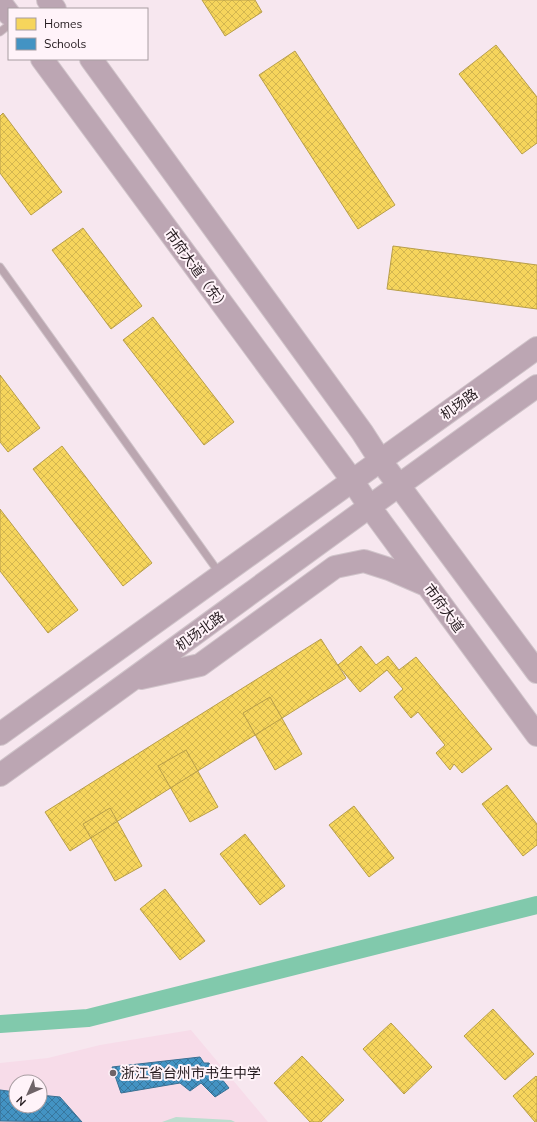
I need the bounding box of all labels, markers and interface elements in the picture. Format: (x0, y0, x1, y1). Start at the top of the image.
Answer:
legend (8, 8, 148, 60)
text: Homes (44, 16, 82, 32)
text: Schools (44, 36, 87, 52)
street label: 市府大道（东） (160, 225, 233, 316)
street label: 机场路 (437, 384, 482, 424)
street label: 市府大道 (419, 580, 468, 637)
street label: 机场北路 (172, 607, 229, 656)
place label: 浙江省台州市书生中学 (121, 1064, 261, 1083)
marker: 浙江省台州市书生中学 (108, 1068, 118, 1078)
north arrow (8, 1074, 48, 1114)
text: N (13, 1093, 29, 1109)

